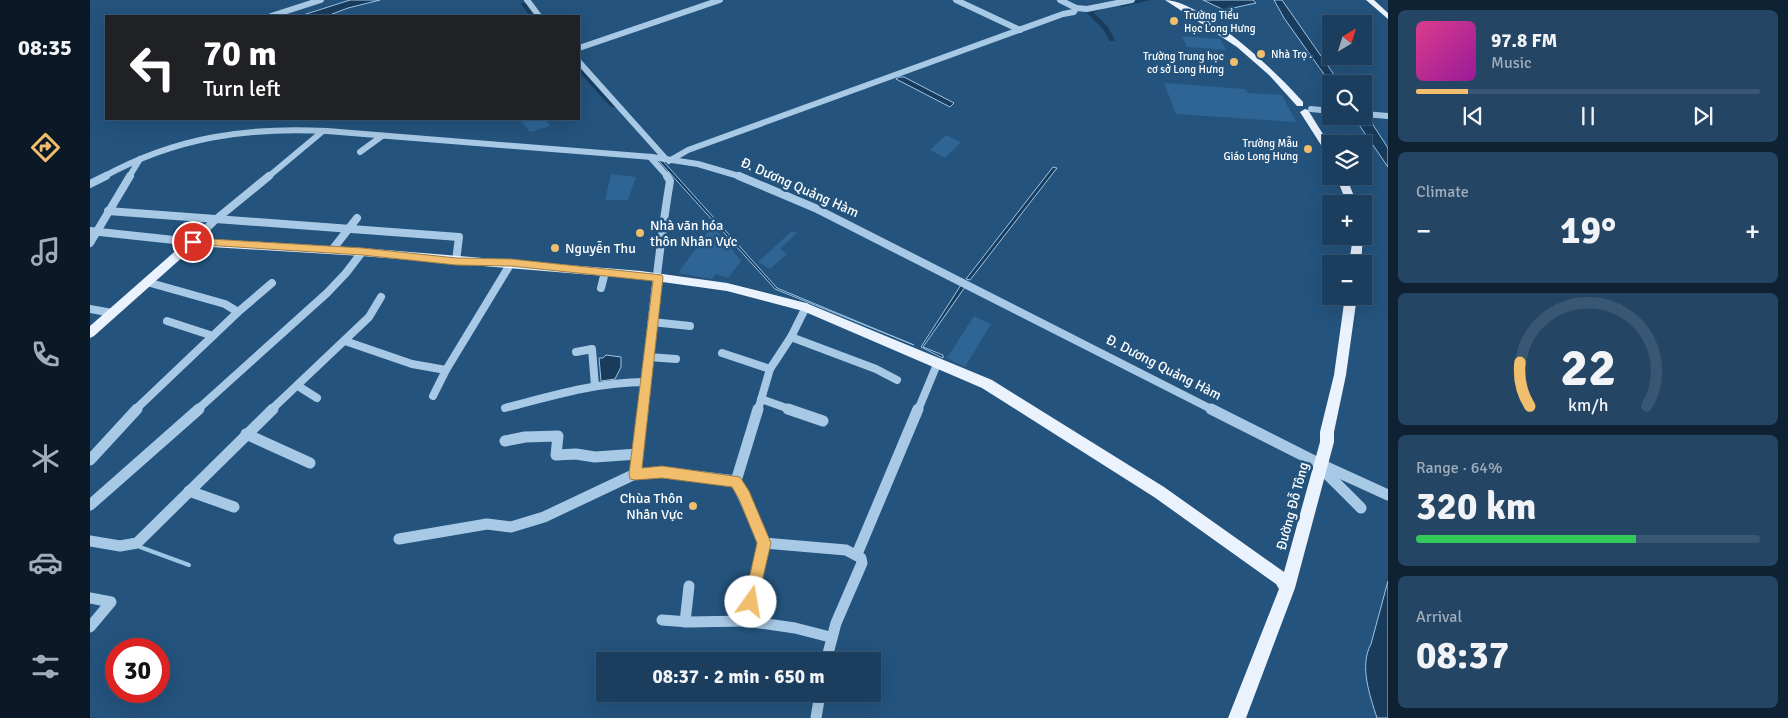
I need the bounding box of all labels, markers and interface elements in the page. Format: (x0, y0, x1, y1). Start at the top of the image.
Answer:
place label: Trường Tiểu Học Long Hưng (1184, 8, 1256, 35)
marker: Trường Tiểu Học Long Hưng (1168, 15, 1180, 27)
north arrow (1322, 15, 1372, 65)
map controls (1322, 15, 1372, 305)
text: 97.8 FM (1491, 29, 1557, 53)
text: 70 m (203, 32, 277, 75)
text: 08:35 (18, 34, 72, 61)
icon: left (120, 35, 185, 100)
marker: Nhà Trọ . (1255, 48, 1267, 60)
place label: Nhà Trọ . (1271, 48, 1312, 61)
place label: Trường Trung học cơ sở Long Hưng (1143, 50, 1224, 76)
text: Music (1491, 53, 1532, 73)
marker: Trường Trung học cơ sở Long Hưng (1228, 56, 1240, 68)
text: Turn left (203, 75, 281, 102)
button: search (1322, 75, 1372, 125)
icon: previous (1459, 102, 1487, 130)
icon: pause (1574, 102, 1602, 130)
icon: next (1689, 102, 1717, 130)
icon: directions (28, 130, 63, 165)
button: layers (1322, 135, 1372, 185)
place label: Trường Mẫu Giáo Long Hưng (1223, 136, 1298, 163)
marker: Trường Mẫu Giáo Long Hưng (1302, 143, 1314, 155)
street label: Đ. Dương Quảng Hàm (738, 154, 862, 221)
text: Climate (1416, 182, 1469, 202)
button: + (1322, 195, 1372, 245)
text: 19° (1560, 207, 1616, 254)
text: − (1416, 214, 1431, 248)
text: + (1745, 214, 1760, 248)
place label: Nhà văn hóa thôn Nhân Vực (650, 217, 738, 250)
pin (172, 221, 214, 263)
marker: Nhà văn hóa thôn Nhân Vực (634, 227, 646, 239)
icon: arrive (179, 228, 207, 256)
icon: music (28, 234, 63, 269)
place label: Nguyễn Thu (565, 240, 636, 257)
marker: Nguyễn Thu (549, 242, 561, 254)
button: − (1322, 255, 1372, 305)
street label: Đ. Dương Quảng Hàm (1103, 331, 1224, 404)
text: 22 (1560, 336, 1616, 400)
icon: phone (28, 337, 63, 372)
text: km/h (1568, 394, 1608, 416)
icon: climate (28, 441, 63, 476)
text: Range · 64% (1416, 458, 1502, 478)
street label: Đường Đỗ Tông (1273, 460, 1312, 552)
text: 320 km (1416, 483, 1537, 530)
place label: Chùa Thôn Nhân Vực (620, 490, 683, 523)
marker: Chùa Thôn Nhân Vực (687, 500, 699, 512)
icon: car (28, 545, 63, 580)
position arrow (724, 575, 776, 627)
text: Arrival (1416, 607, 1462, 627)
text: 08:37 (1416, 632, 1509, 679)
speed limit sign: 30 (105, 638, 170, 703)
icon: filters (28, 649, 63, 684)
text: 08:37 · 2 min · 650 m (652, 665, 825, 689)

